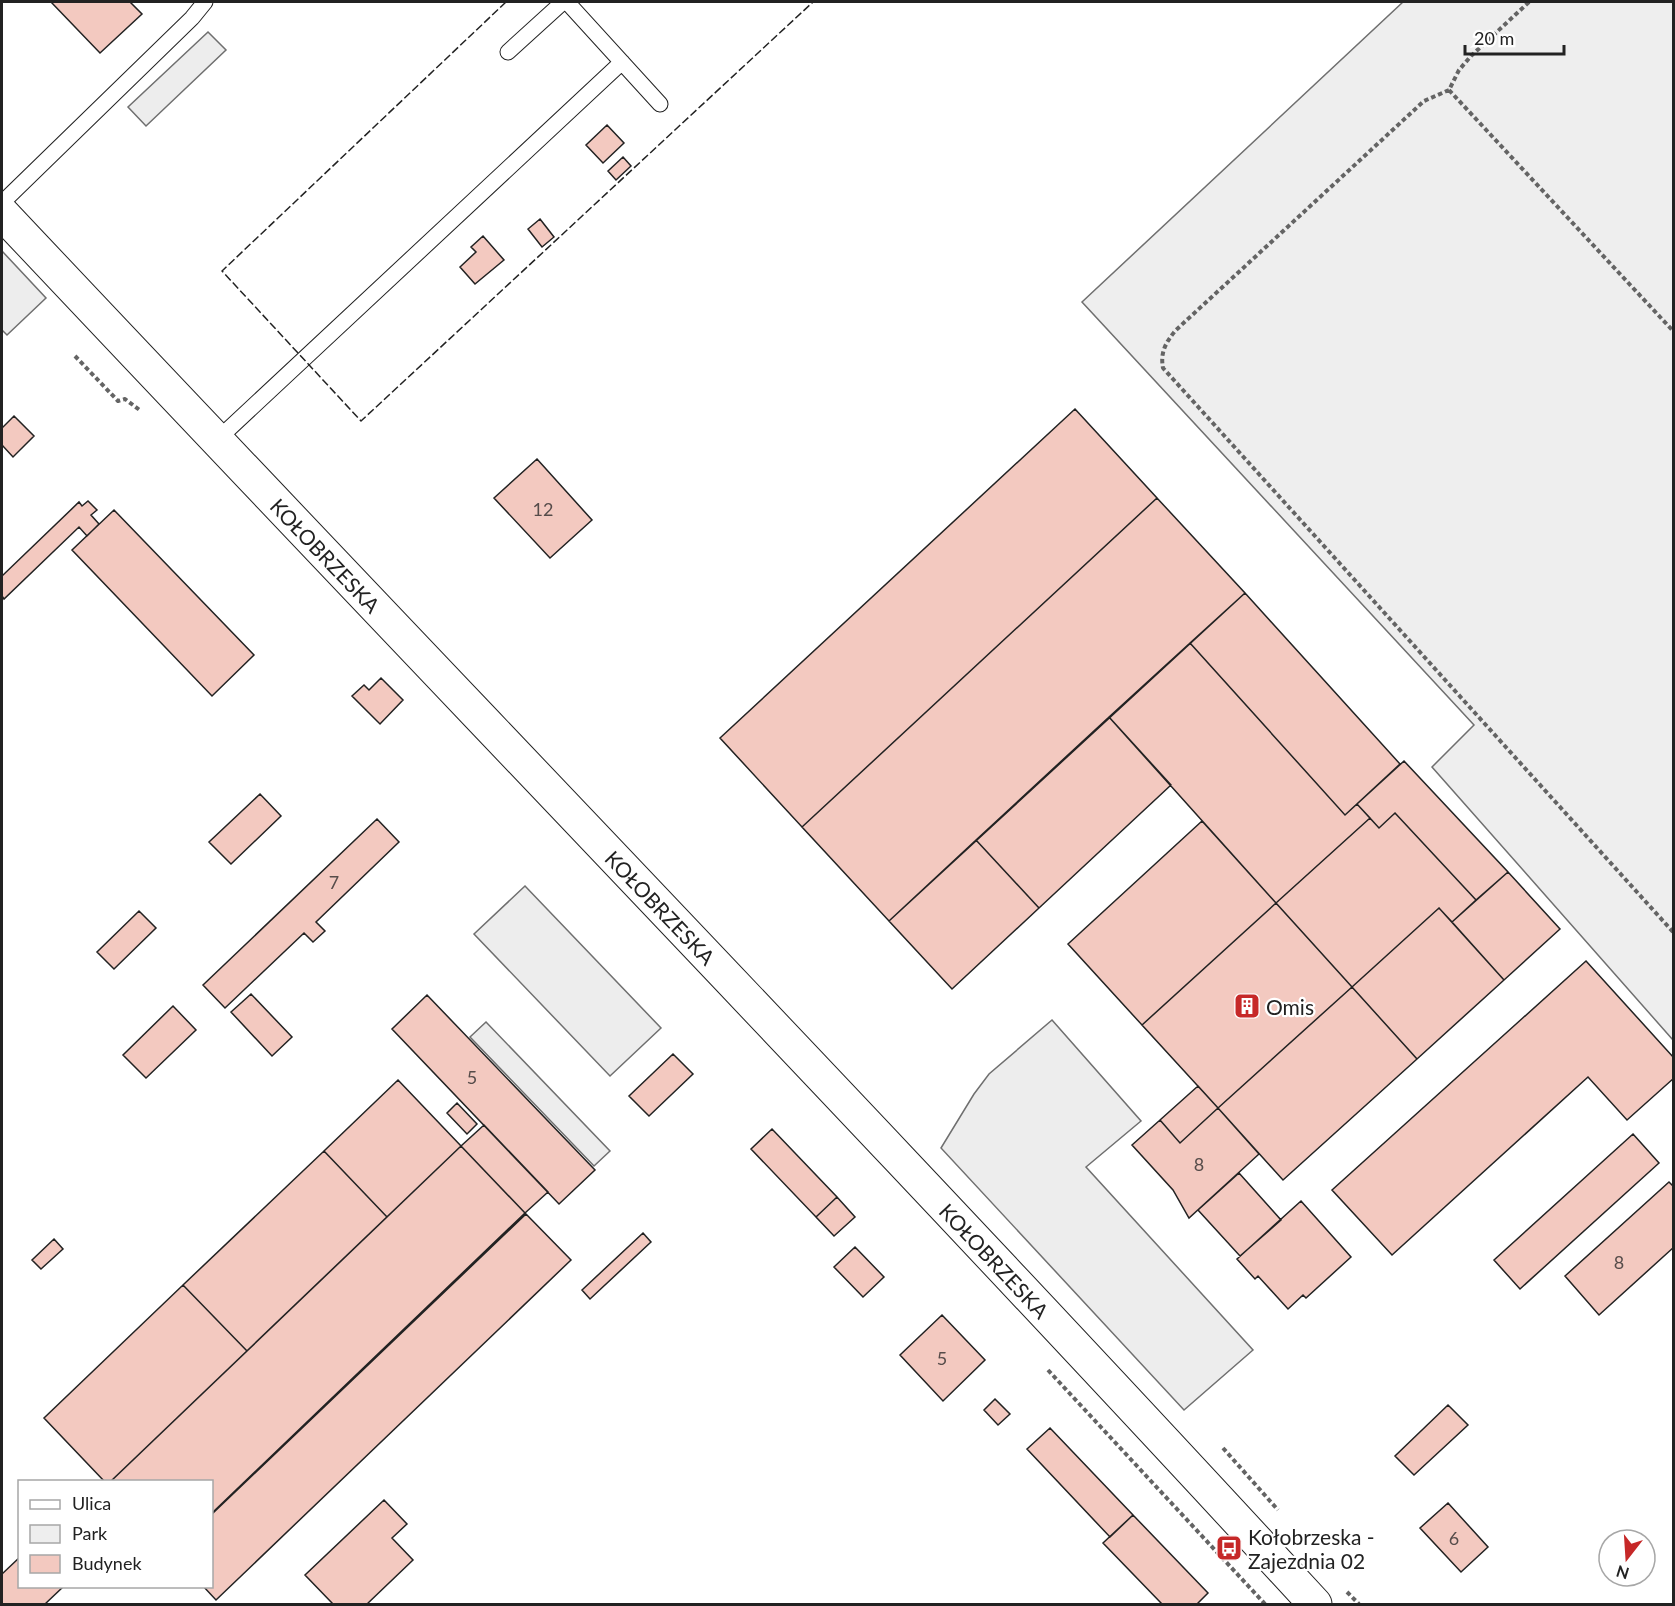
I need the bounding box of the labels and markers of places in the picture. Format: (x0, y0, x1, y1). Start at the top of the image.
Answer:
building icon: Omis (1232, 991, 1262, 1021)
place label: Omis (1266, 994, 1314, 1019)
place label: Kołobrzeska - Zajezdnia 02 (1248, 1524, 1375, 1573)
bus stop icon: Kołobrzeska - Zajezdnia 02 (1214, 1533, 1244, 1563)

